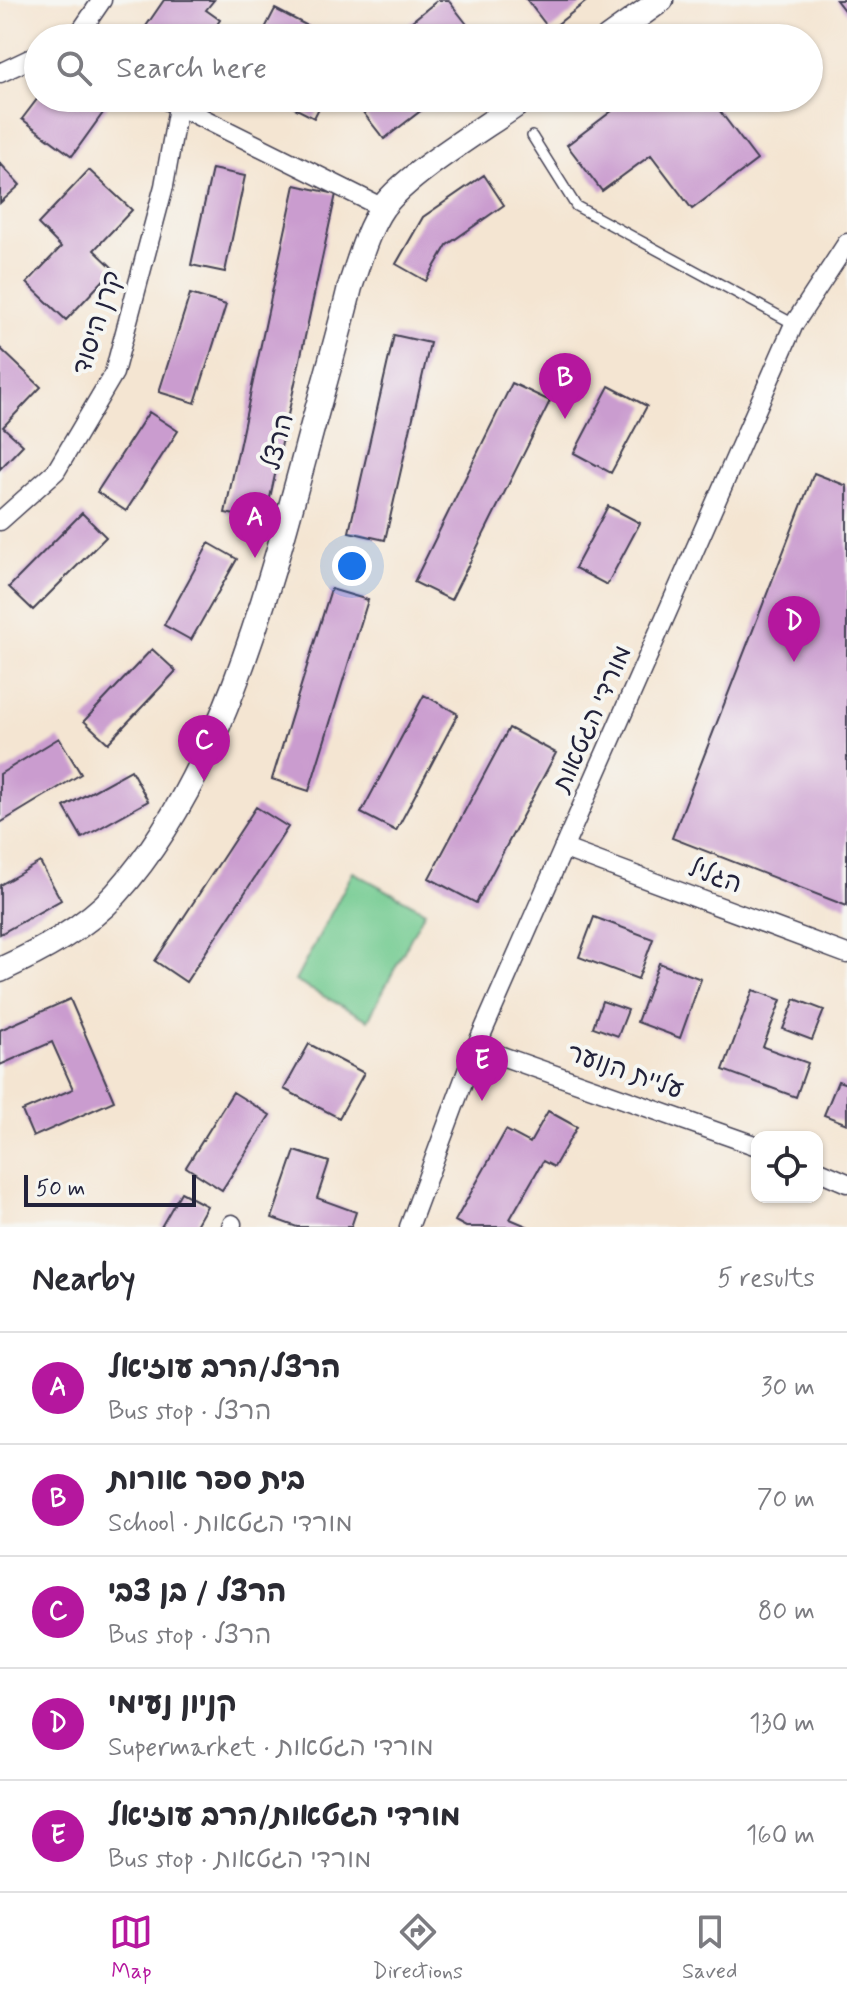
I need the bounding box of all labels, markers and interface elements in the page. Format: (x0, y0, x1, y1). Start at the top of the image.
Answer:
search box (24, 24, 823, 112)
icon: search (52, 46, 96, 90)
text: Search here (116, 49, 267, 88)
street label: קרן היסוד (65, 266, 131, 380)
pin: B (539, 353, 591, 419)
street label: הרצל (255, 410, 303, 474)
pin: A (229, 492, 281, 558)
your location (332, 546, 372, 586)
pin: D (768, 596, 820, 662)
street label: מורדי הגטאות (545, 640, 640, 800)
pin: C (178, 715, 230, 781)
street label: הגליל (684, 852, 746, 902)
pin: E (456, 1035, 508, 1101)
street label: עליית הנוער (562, 1036, 688, 1108)
map controls (751, 1131, 823, 1203)
button: locate (751, 1131, 823, 1203)
scale bar (24, 1171, 196, 1207)
text: 50 m (36, 1175, 85, 1203)
text: Nearby (32, 1257, 136, 1302)
text: 5 results (717, 1262, 815, 1296)
text: הרצל/הרב עוזיאל (108, 1349, 341, 1388)
text: A (49, 1371, 67, 1405)
text: 30 m (761, 1371, 815, 1405)
text: Bus stop · הרצל (108, 1395, 271, 1429)
text: בית ספר אורות (108, 1461, 305, 1500)
text: B (50, 1483, 66, 1517)
text: 70 m (757, 1483, 815, 1517)
text: School · מורדי הגטאות (108, 1507, 353, 1541)
text: הרצל / בן צבי (108, 1573, 286, 1612)
text: C (49, 1595, 67, 1629)
text: 80 m (758, 1595, 815, 1629)
text: Bus stop · הרצל (108, 1619, 271, 1653)
text: קניון נעימי (108, 1685, 236, 1724)
text: D (49, 1707, 67, 1741)
text: 130 m (749, 1707, 815, 1741)
text: Supermarket · מורדי הגטאות (108, 1731, 434, 1765)
text: מורדי הגטאות/הרב עוזיאל (108, 1797, 460, 1836)
text: E (50, 1819, 66, 1853)
text: 160 m (746, 1819, 815, 1853)
text: Bus stop · מורדי הגטאות (108, 1843, 371, 1877)
tab: Map (109, 1910, 153, 1986)
tab: Directions (372, 1910, 463, 1986)
tab: Saved (682, 1910, 737, 1986)

